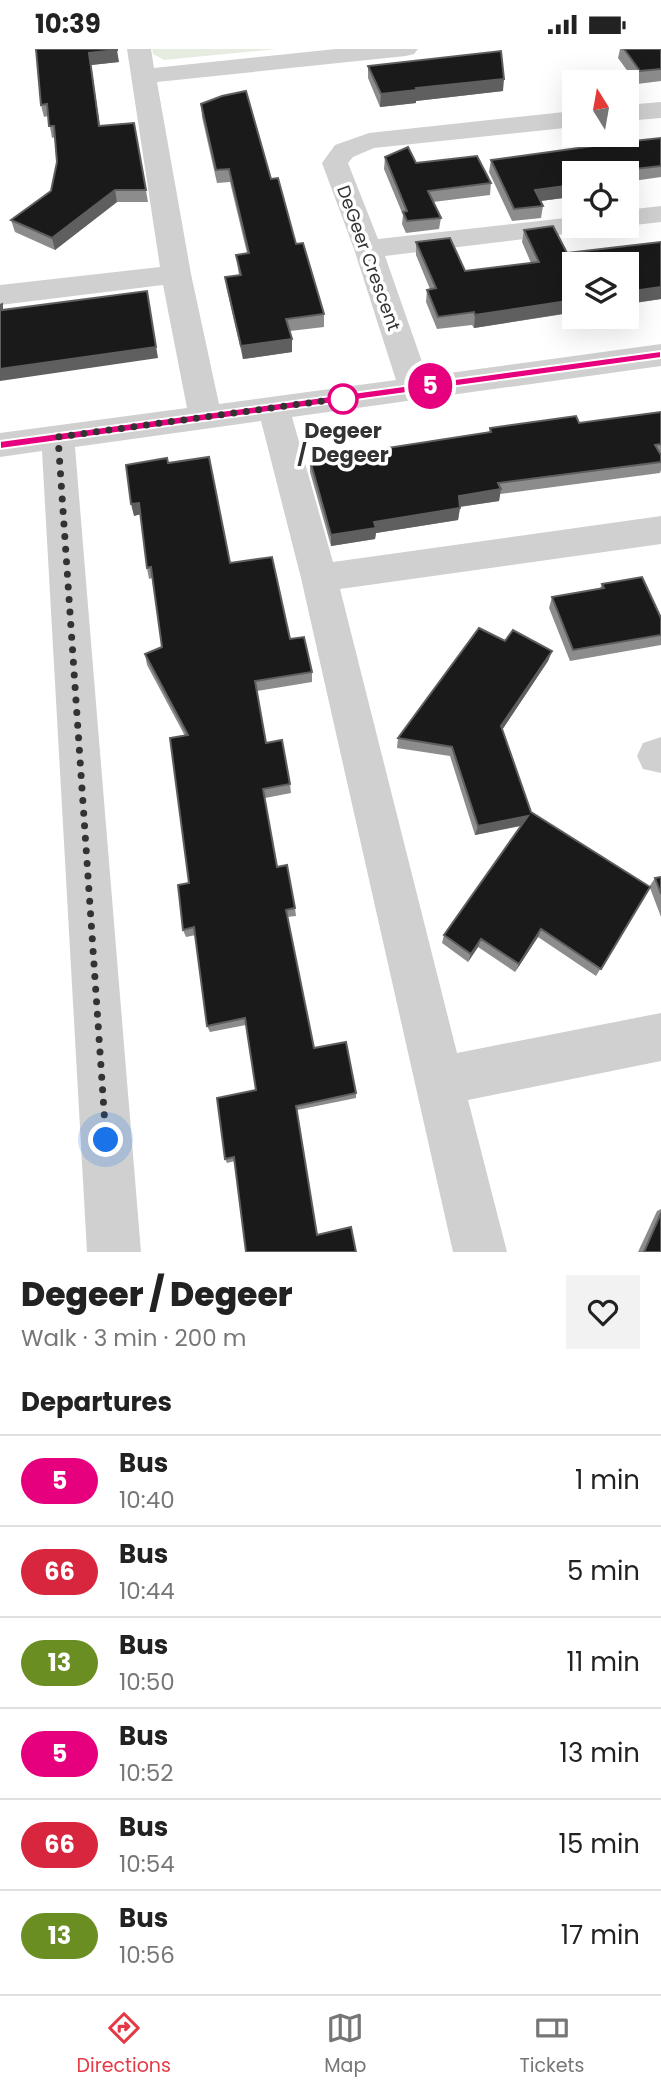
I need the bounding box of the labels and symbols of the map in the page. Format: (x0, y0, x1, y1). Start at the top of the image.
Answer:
north arrow (562, 70, 639, 147)
street label: DeGeer Crescent (331, 182, 407, 334)
line badge: 5 (407, 363, 453, 409)
marker: Degeer / Degeer (328, 384, 358, 414)
place label: Degeer / Degeer (297, 416, 389, 469)
your location (88, 1122, 123, 1157)

